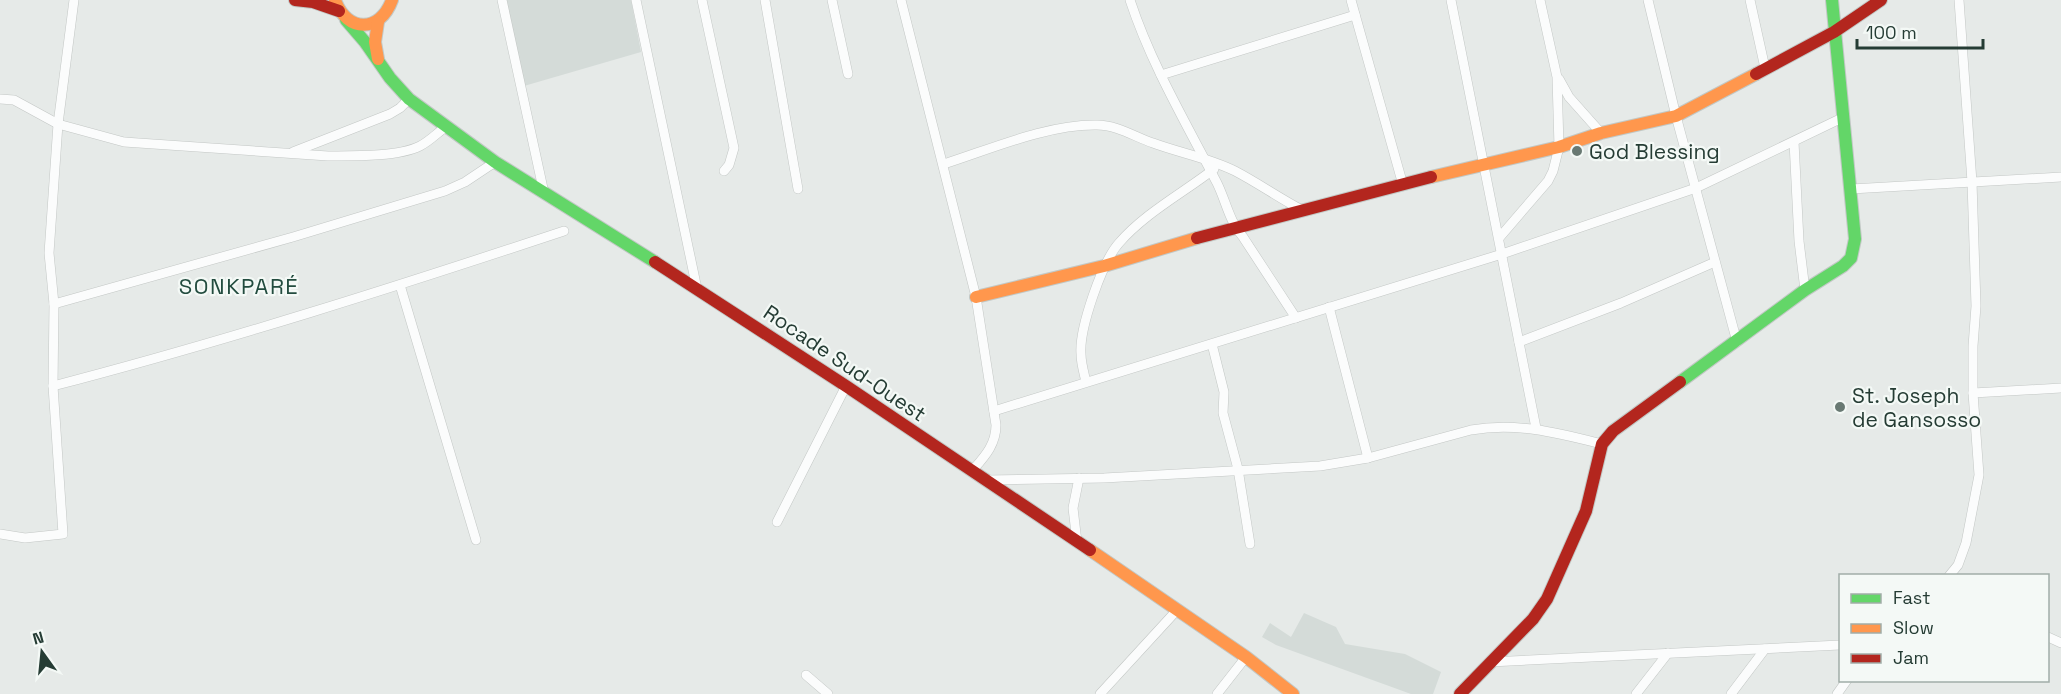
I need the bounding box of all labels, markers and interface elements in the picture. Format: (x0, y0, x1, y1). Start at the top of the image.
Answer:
scale bar (1857, 12, 1983, 50)
text: 100 m (1866, 21, 1917, 44)
place label: God Blessing (1589, 138, 1720, 165)
marker: God Blessing (1570, 144, 1584, 158)
district label: SONKPARÉ (179, 272, 299, 300)
street label: Rocade Sud-Ouest (758, 299, 932, 427)
place label: St. Joseph de Gansosso (1852, 382, 1981, 433)
marker: St. Joseph de Gansosso (1833, 400, 1847, 414)
legend (1839, 574, 2049, 682)
text: Fast (1893, 586, 1930, 609)
text: Slow (1893, 616, 1934, 639)
north arrow (12, 622, 72, 682)
text: N (30, 626, 46, 650)
text: Jam (1893, 646, 1929, 669)

